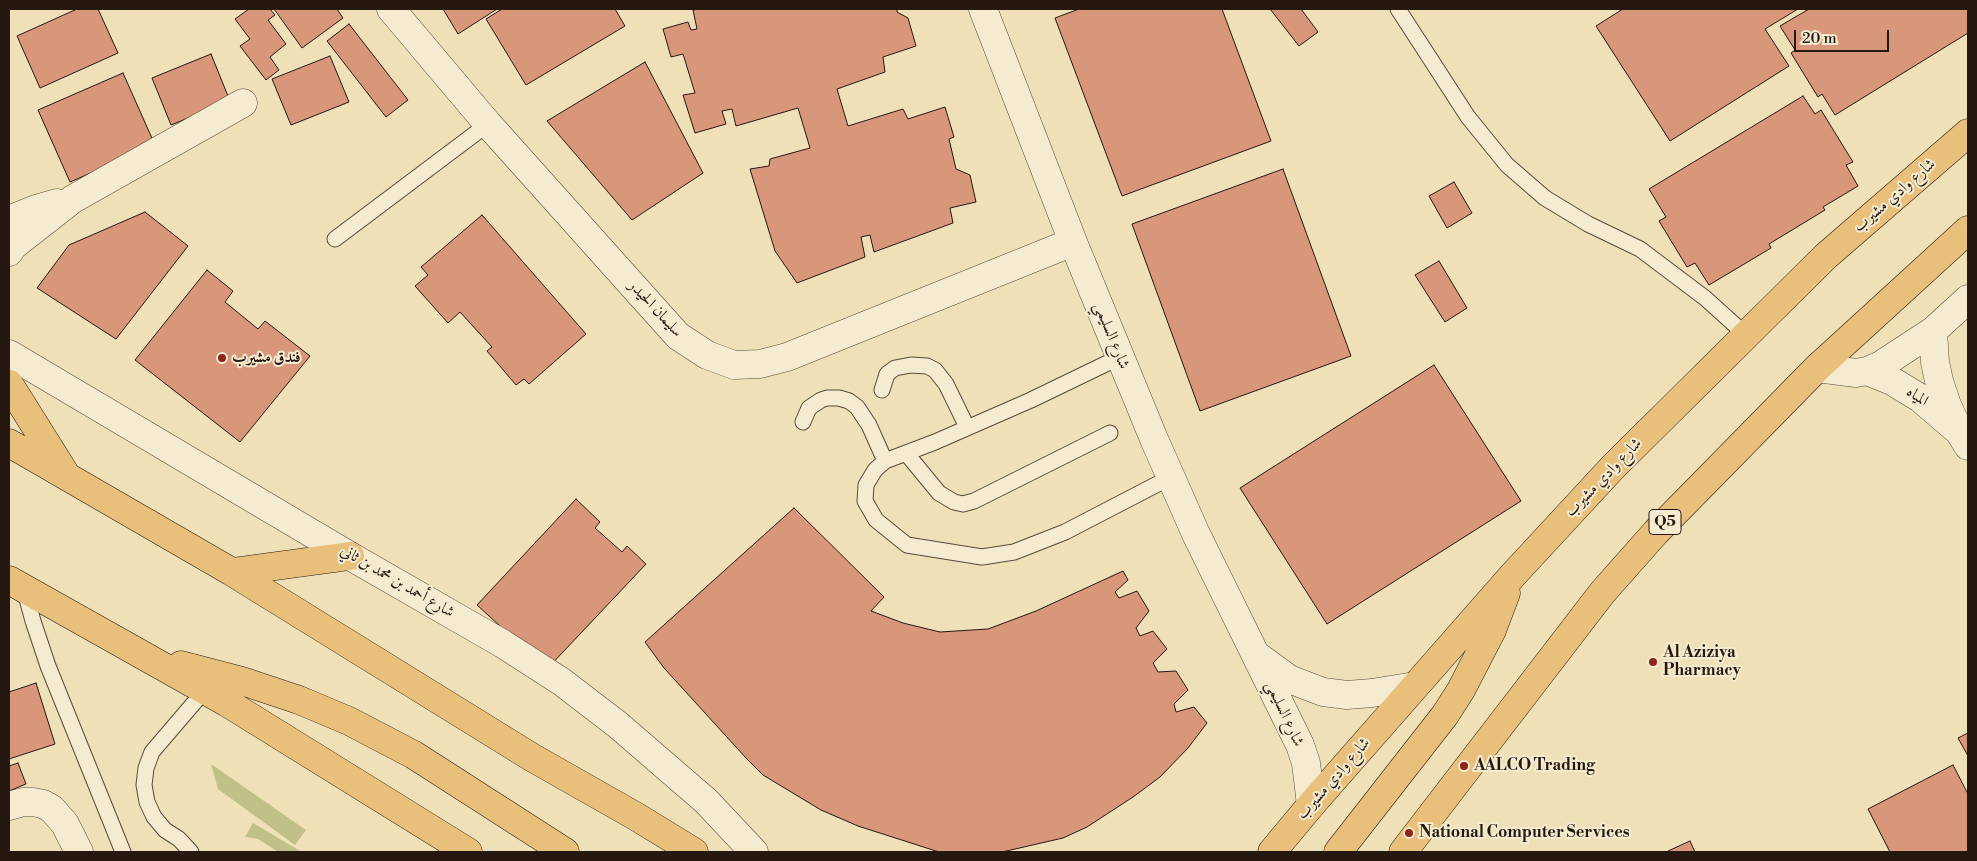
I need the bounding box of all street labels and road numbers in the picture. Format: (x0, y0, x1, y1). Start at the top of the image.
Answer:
street label: شارع وادي مشيرب (1850, 155, 1940, 237)
street label: سليمان الحيدر (624, 276, 686, 342)
street label: شارع السليمي (1089, 300, 1133, 372)
street label: المياه (1902, 383, 1932, 411)
street label: شارع وادي مشيرب (1561, 434, 1647, 522)
road number: Q5 (1649, 510, 1681, 534)
street label: شارع أحمد بن محمد بن ثاني (336, 541, 458, 623)
street label: شارع السليمي (1260, 678, 1308, 750)
street label: شارع وادي مشيرب (1293, 734, 1375, 824)

